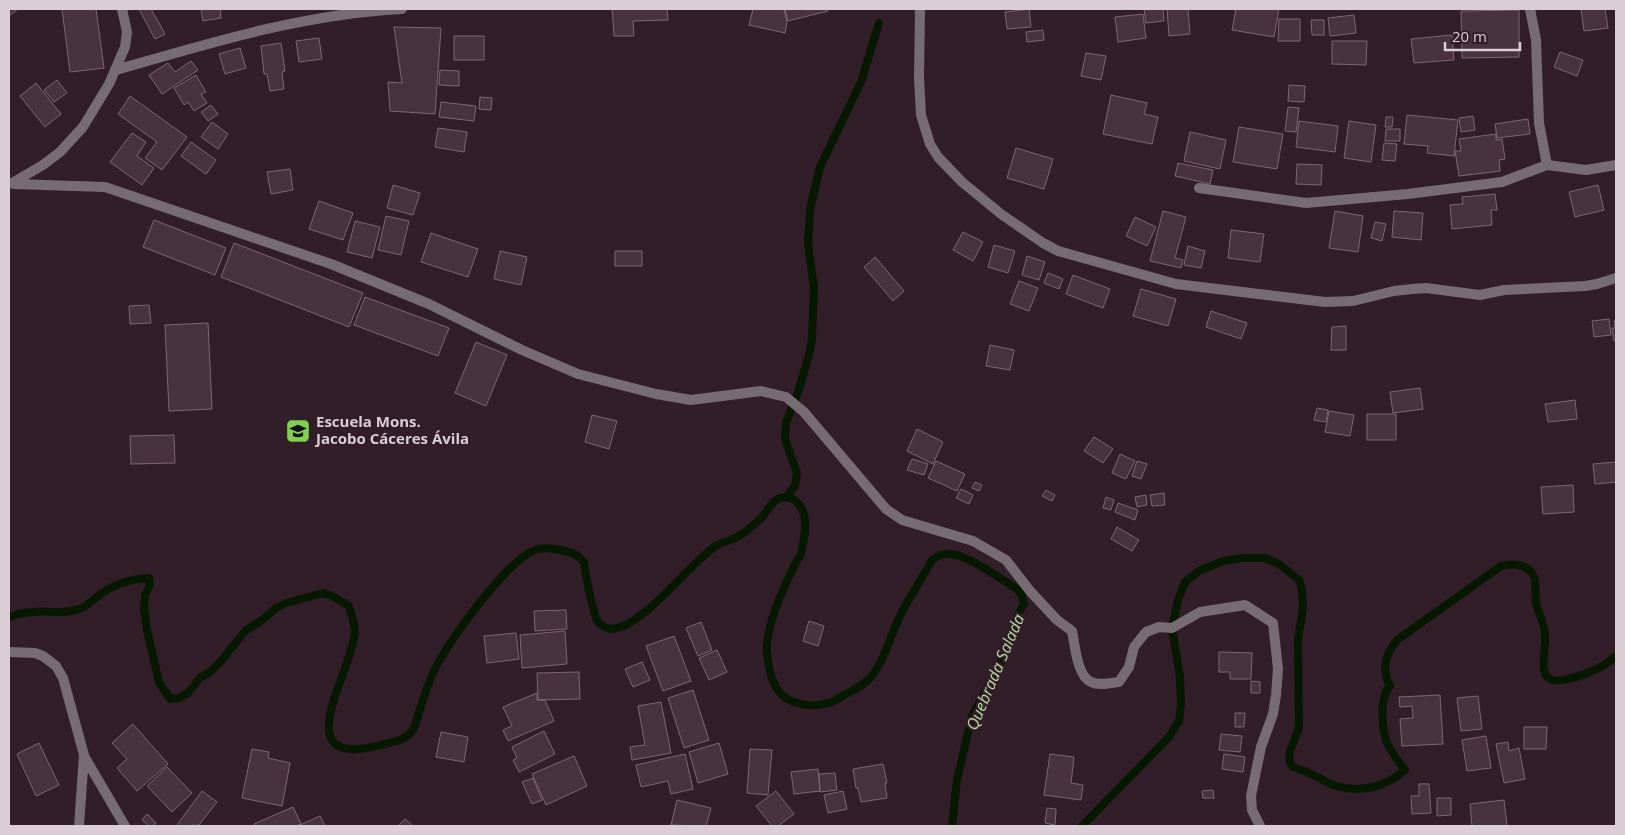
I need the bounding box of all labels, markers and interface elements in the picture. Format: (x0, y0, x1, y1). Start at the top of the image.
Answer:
scale bar (1445, 20, 1520, 52)
text: 20 m (1452, 26, 1487, 46)
place label: Escuela Mons. Jacobo Cáceres Ávila (314, 411, 469, 448)
school or university icon: Escuela Mons. Jacobo Cáceres Ávila (285, 418, 311, 444)
water label: Quebrada Salada (961, 611, 1029, 733)

